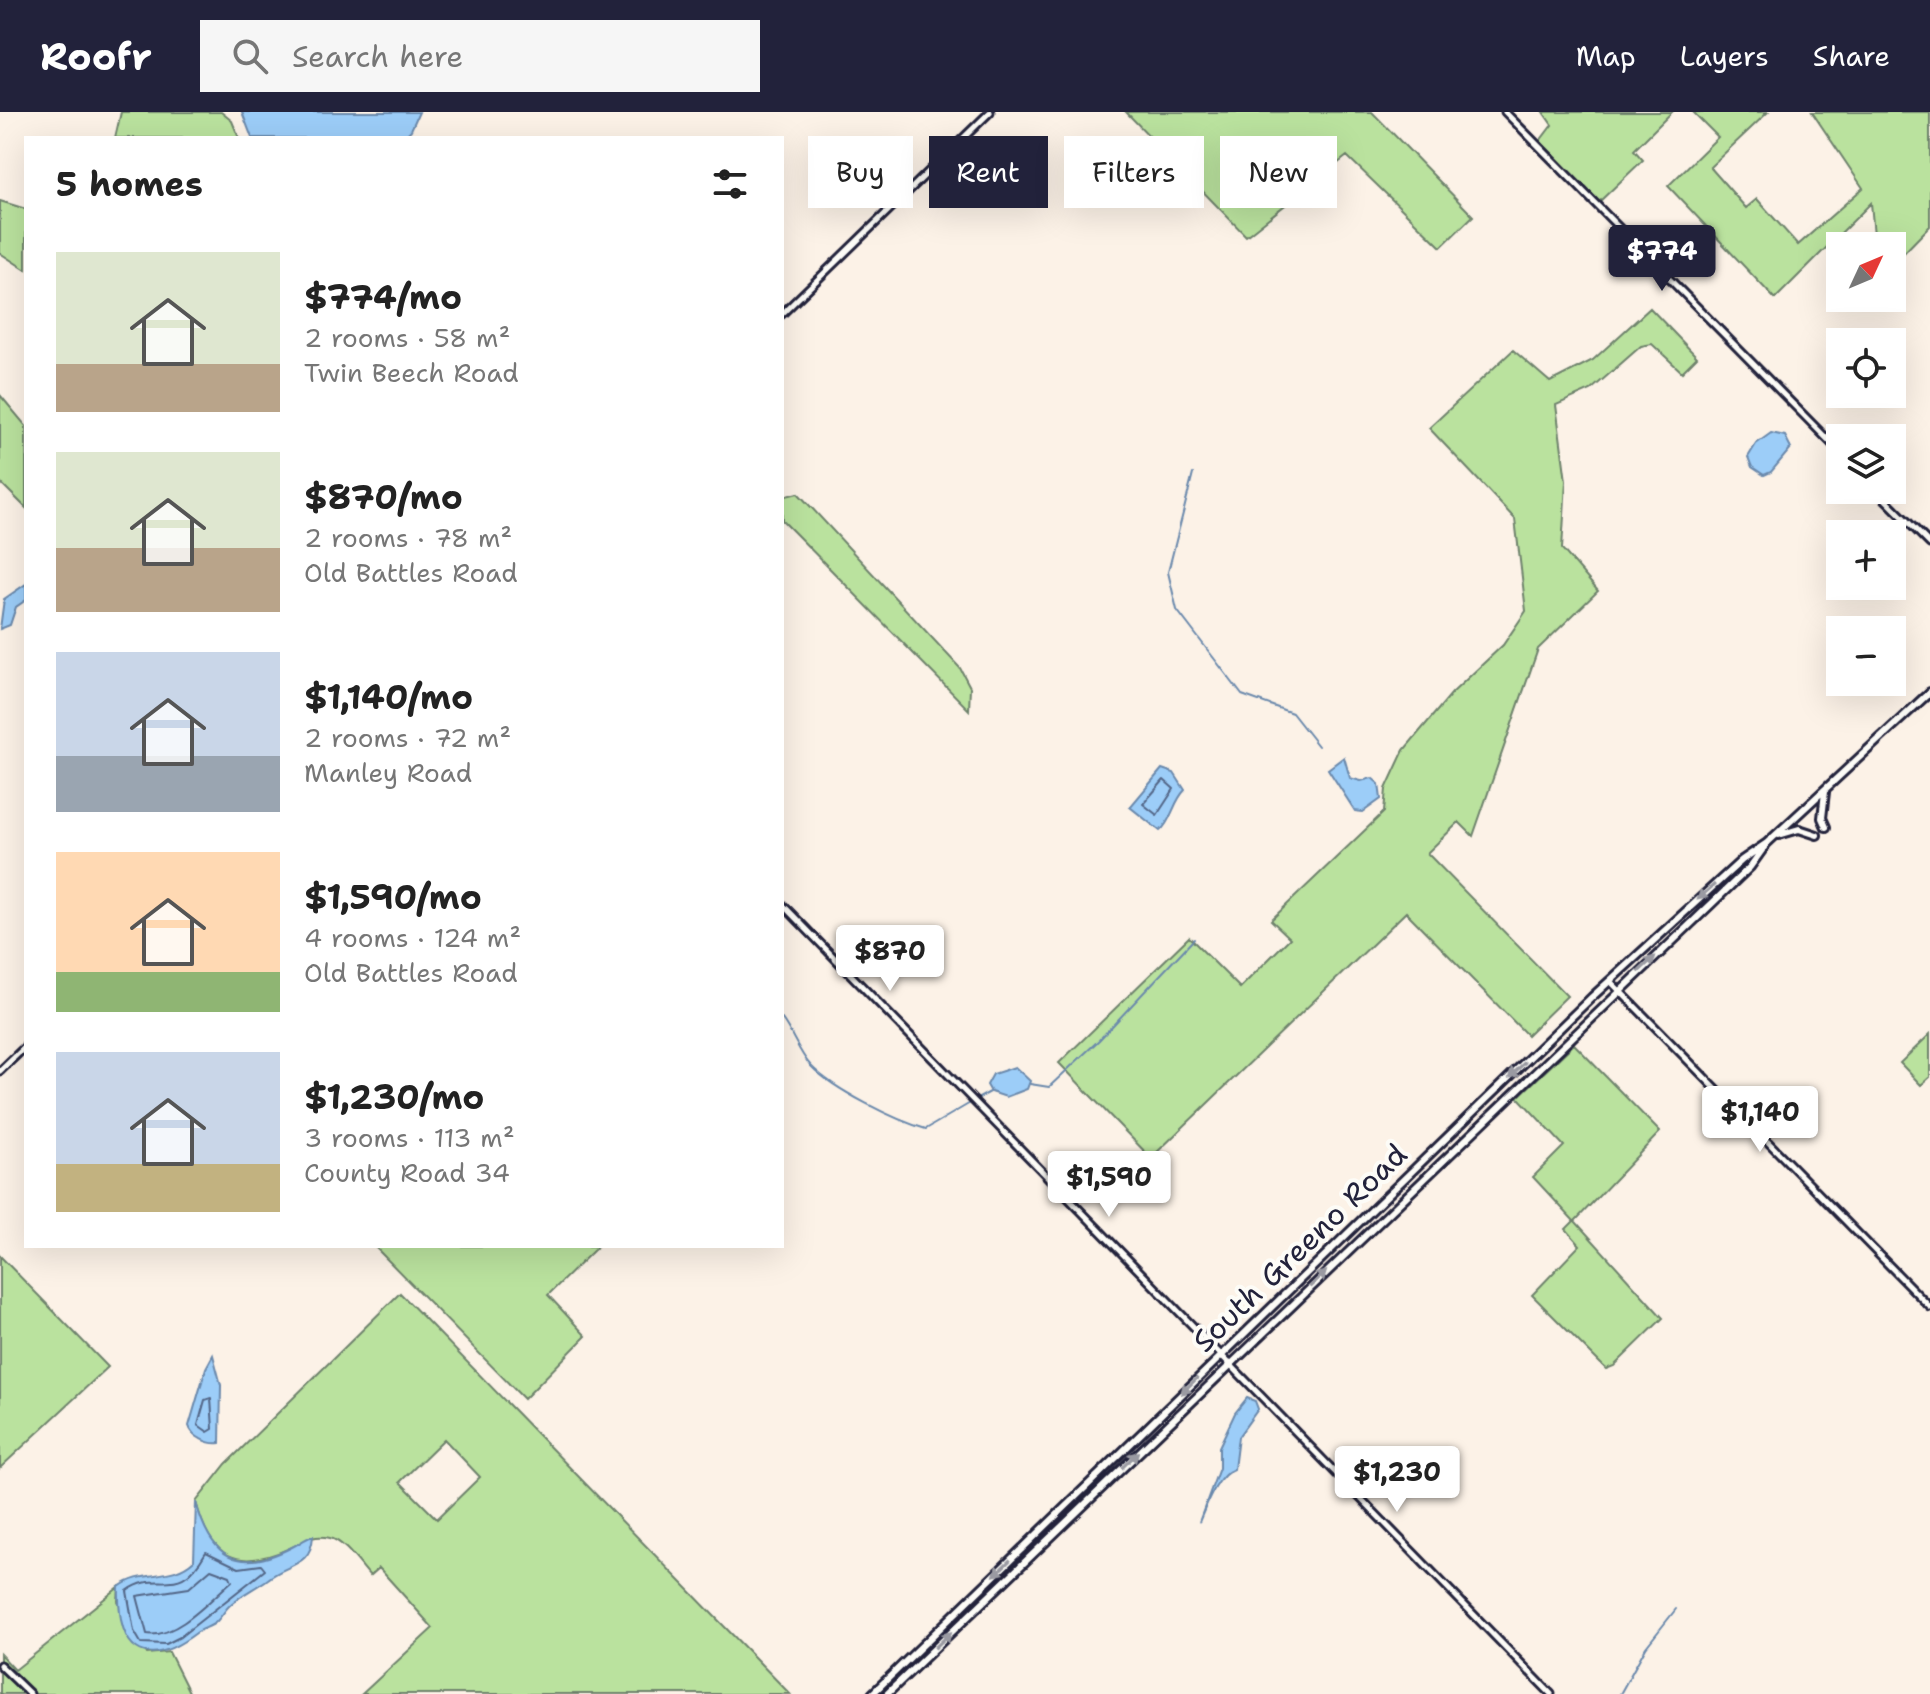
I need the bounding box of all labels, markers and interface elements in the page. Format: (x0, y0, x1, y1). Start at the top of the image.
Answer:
search box (200, 20, 760, 92)
text: Roofr (40, 31, 152, 82)
icon: search (228, 34, 272, 78)
text: Search here (292, 36, 463, 77)
text: Map (1576, 37, 1636, 75)
text: Layers (1680, 37, 1769, 75)
text: Share (1813, 37, 1890, 75)
chip: Buy (808, 136, 913, 208)
chip: Rent (929, 136, 1048, 208)
chip: Filters (1064, 136, 1204, 208)
chip: New (1220, 136, 1337, 208)
text: 5 homes (56, 161, 203, 207)
icon: filters (708, 162, 752, 206)
pin: $774 (1615, 225, 1709, 293)
north arrow (1826, 232, 1906, 312)
map controls (1826, 232, 1906, 696)
text: $774 (1626, 233, 1698, 268)
text: $774/mo (304, 274, 462, 320)
icon: home (120, 284, 216, 380)
text: 2 rooms · 58 m² (304, 320, 510, 355)
button: locate (1826, 328, 1906, 408)
text: Twin Beech Road (304, 355, 519, 390)
button: layers (1826, 424, 1906, 504)
text: $870/mo (304, 474, 463, 520)
icon: home (120, 484, 216, 580)
text: 2 rooms · 78 m² (304, 520, 512, 555)
button: + (1826, 520, 1906, 600)
text: Old Battles Road (304, 555, 518, 590)
button: − (1826, 616, 1906, 696)
text: $1,140/mo (304, 674, 473, 720)
icon: home (120, 684, 216, 780)
text: 2 rooms · 72 m² (304, 720, 511, 755)
text: Manley Road (304, 755, 472, 790)
text: $1,590/mo (304, 874, 482, 920)
one-way arrow (1697, 883, 1717, 900)
icon: home (120, 884, 216, 980)
text: 4 rooms · 124 m² (304, 920, 521, 955)
pin: $870 (843, 925, 937, 993)
text: $870 (854, 933, 926, 968)
text: Old Battles Road (304, 955, 518, 990)
one-way arrow (1637, 955, 1656, 974)
one-way arrow (1508, 1060, 1527, 1079)
text: $1,230/mo (304, 1074, 484, 1120)
icon: home (120, 1084, 216, 1180)
pin: $1,140 (1695, 1086, 1825, 1154)
text: $1,140 (1720, 1094, 1800, 1129)
text: 3 rooms · 113 m² (304, 1120, 515, 1155)
street label: South Greeno Road (1183, 1134, 1416, 1361)
pin: $1,590 (1044, 1151, 1174, 1219)
text: County Road 34 (304, 1155, 510, 1190)
text: $1,590 (1066, 1159, 1152, 1194)
one-way arrow (1308, 1271, 1327, 1289)
one-way arrow (1180, 1377, 1199, 1395)
pin: $1,230 (1332, 1446, 1462, 1514)
one-way arrow (1120, 1451, 1139, 1469)
text: $1,230 (1353, 1454, 1441, 1489)
one-way arrow (993, 1558, 1012, 1577)
one-way arrow (933, 1632, 952, 1650)

